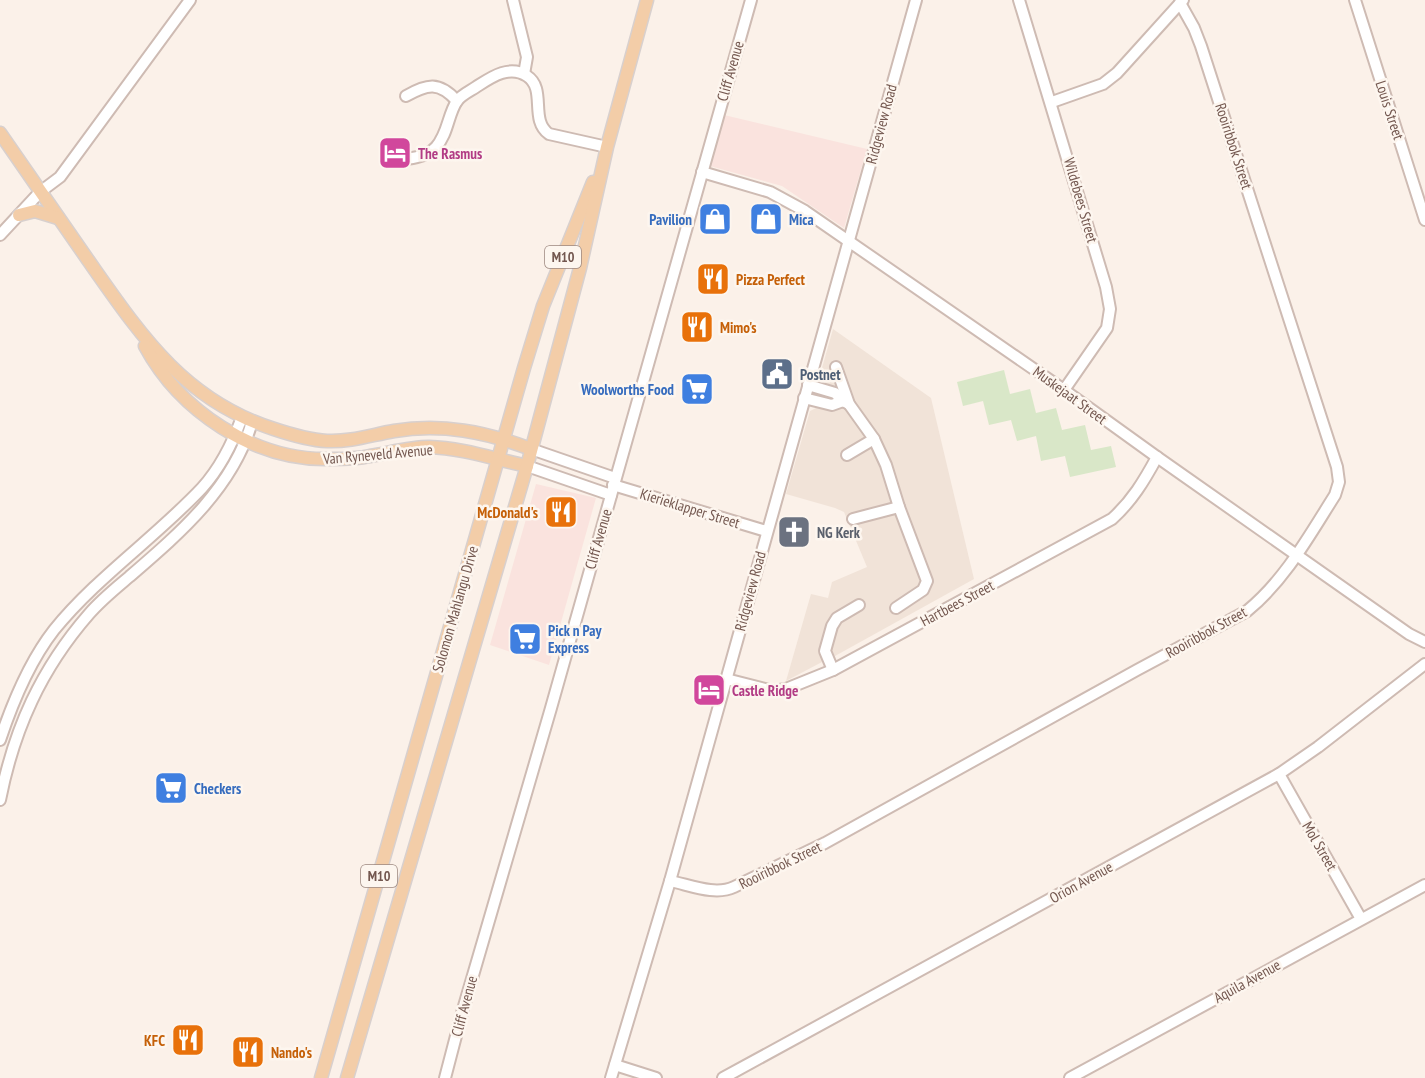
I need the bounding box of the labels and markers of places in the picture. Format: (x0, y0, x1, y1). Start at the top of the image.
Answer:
hotel icon: The Rasmus (377, 135, 413, 171)
place label: The Rasmus (418, 144, 482, 163)
shop icon: Pavilion (697, 201, 733, 237)
shop icon: Mica (748, 201, 784, 237)
place label: Pavilion (649, 210, 692, 229)
place label: Mica (789, 210, 814, 229)
restaurant icon: Pizza Perfect (695, 261, 731, 297)
place label: Pizza Perfect (736, 270, 805, 289)
restaurant icon: Mimo's (679, 309, 715, 345)
place label: Mimo's (720, 318, 757, 337)
public building icon: Postnet (759, 356, 795, 392)
place label: Postnet (800, 365, 841, 384)
supermarket icon: Woolworths Food (679, 371, 715, 407)
place label: Woolworths Food (580, 380, 674, 399)
restaurant icon: McDonald's (543, 494, 579, 530)
place label: McDonald's (477, 503, 538, 522)
church icon: NG Kerk (776, 514, 812, 550)
place label: NG Kerk (817, 523, 861, 542)
supermarket icon: Pick n Pay Express (507, 621, 543, 657)
place label: Pick n Pay Express (548, 621, 602, 657)
hotel icon: Castle Ridge (691, 672, 727, 708)
place label: Castle Ridge (732, 681, 798, 700)
supermarket icon: Checkers (153, 770, 189, 806)
place label: Checkers (194, 779, 241, 798)
restaurant icon: KFC (170, 1022, 206, 1058)
place label: KFC (144, 1031, 165, 1050)
restaurant icon: Nando's (230, 1034, 266, 1070)
place label: Nando's (271, 1043, 312, 1062)

